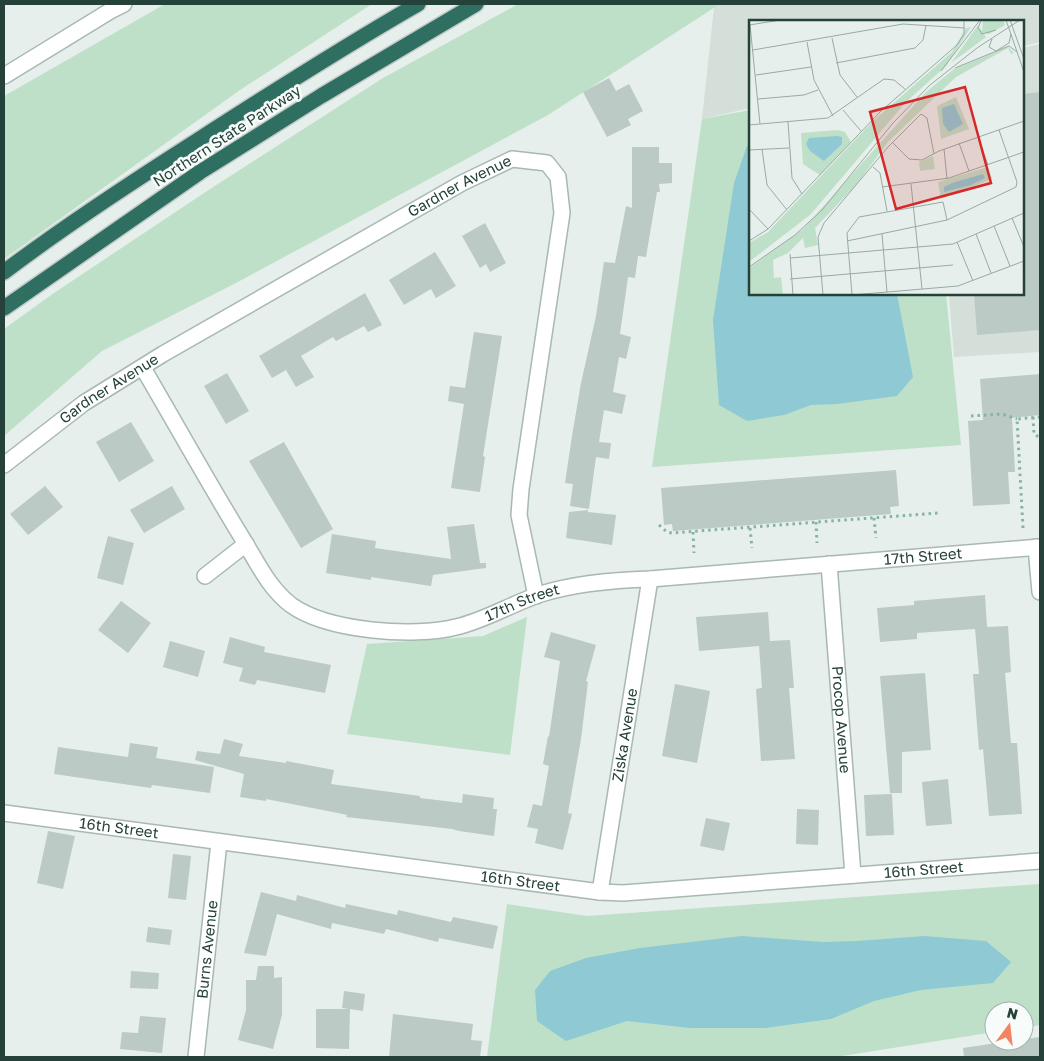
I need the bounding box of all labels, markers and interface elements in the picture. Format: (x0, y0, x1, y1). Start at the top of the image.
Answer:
inset map (749, 20, 1024, 295)
street label: Northern State Parkway (149, 80, 304, 190)
street label: Gardner Avenue (404, 151, 514, 220)
street label: Gardner Avenue (55, 349, 162, 427)
street label: 17th Street (883, 543, 963, 568)
street label: 17th Street (482, 579, 561, 625)
street label: Procop Avenue (829, 665, 855, 774)
street label: Ziska Avenue (608, 686, 640, 783)
street label: 16th Street (78, 813, 160, 841)
street label: 16th Street (883, 857, 964, 881)
street label: 16th Street (480, 866, 561, 895)
street label: Burns Avenue (192, 899, 221, 1000)
north arrow (984, 1001, 1034, 1051)
text: N (1005, 1003, 1020, 1023)

